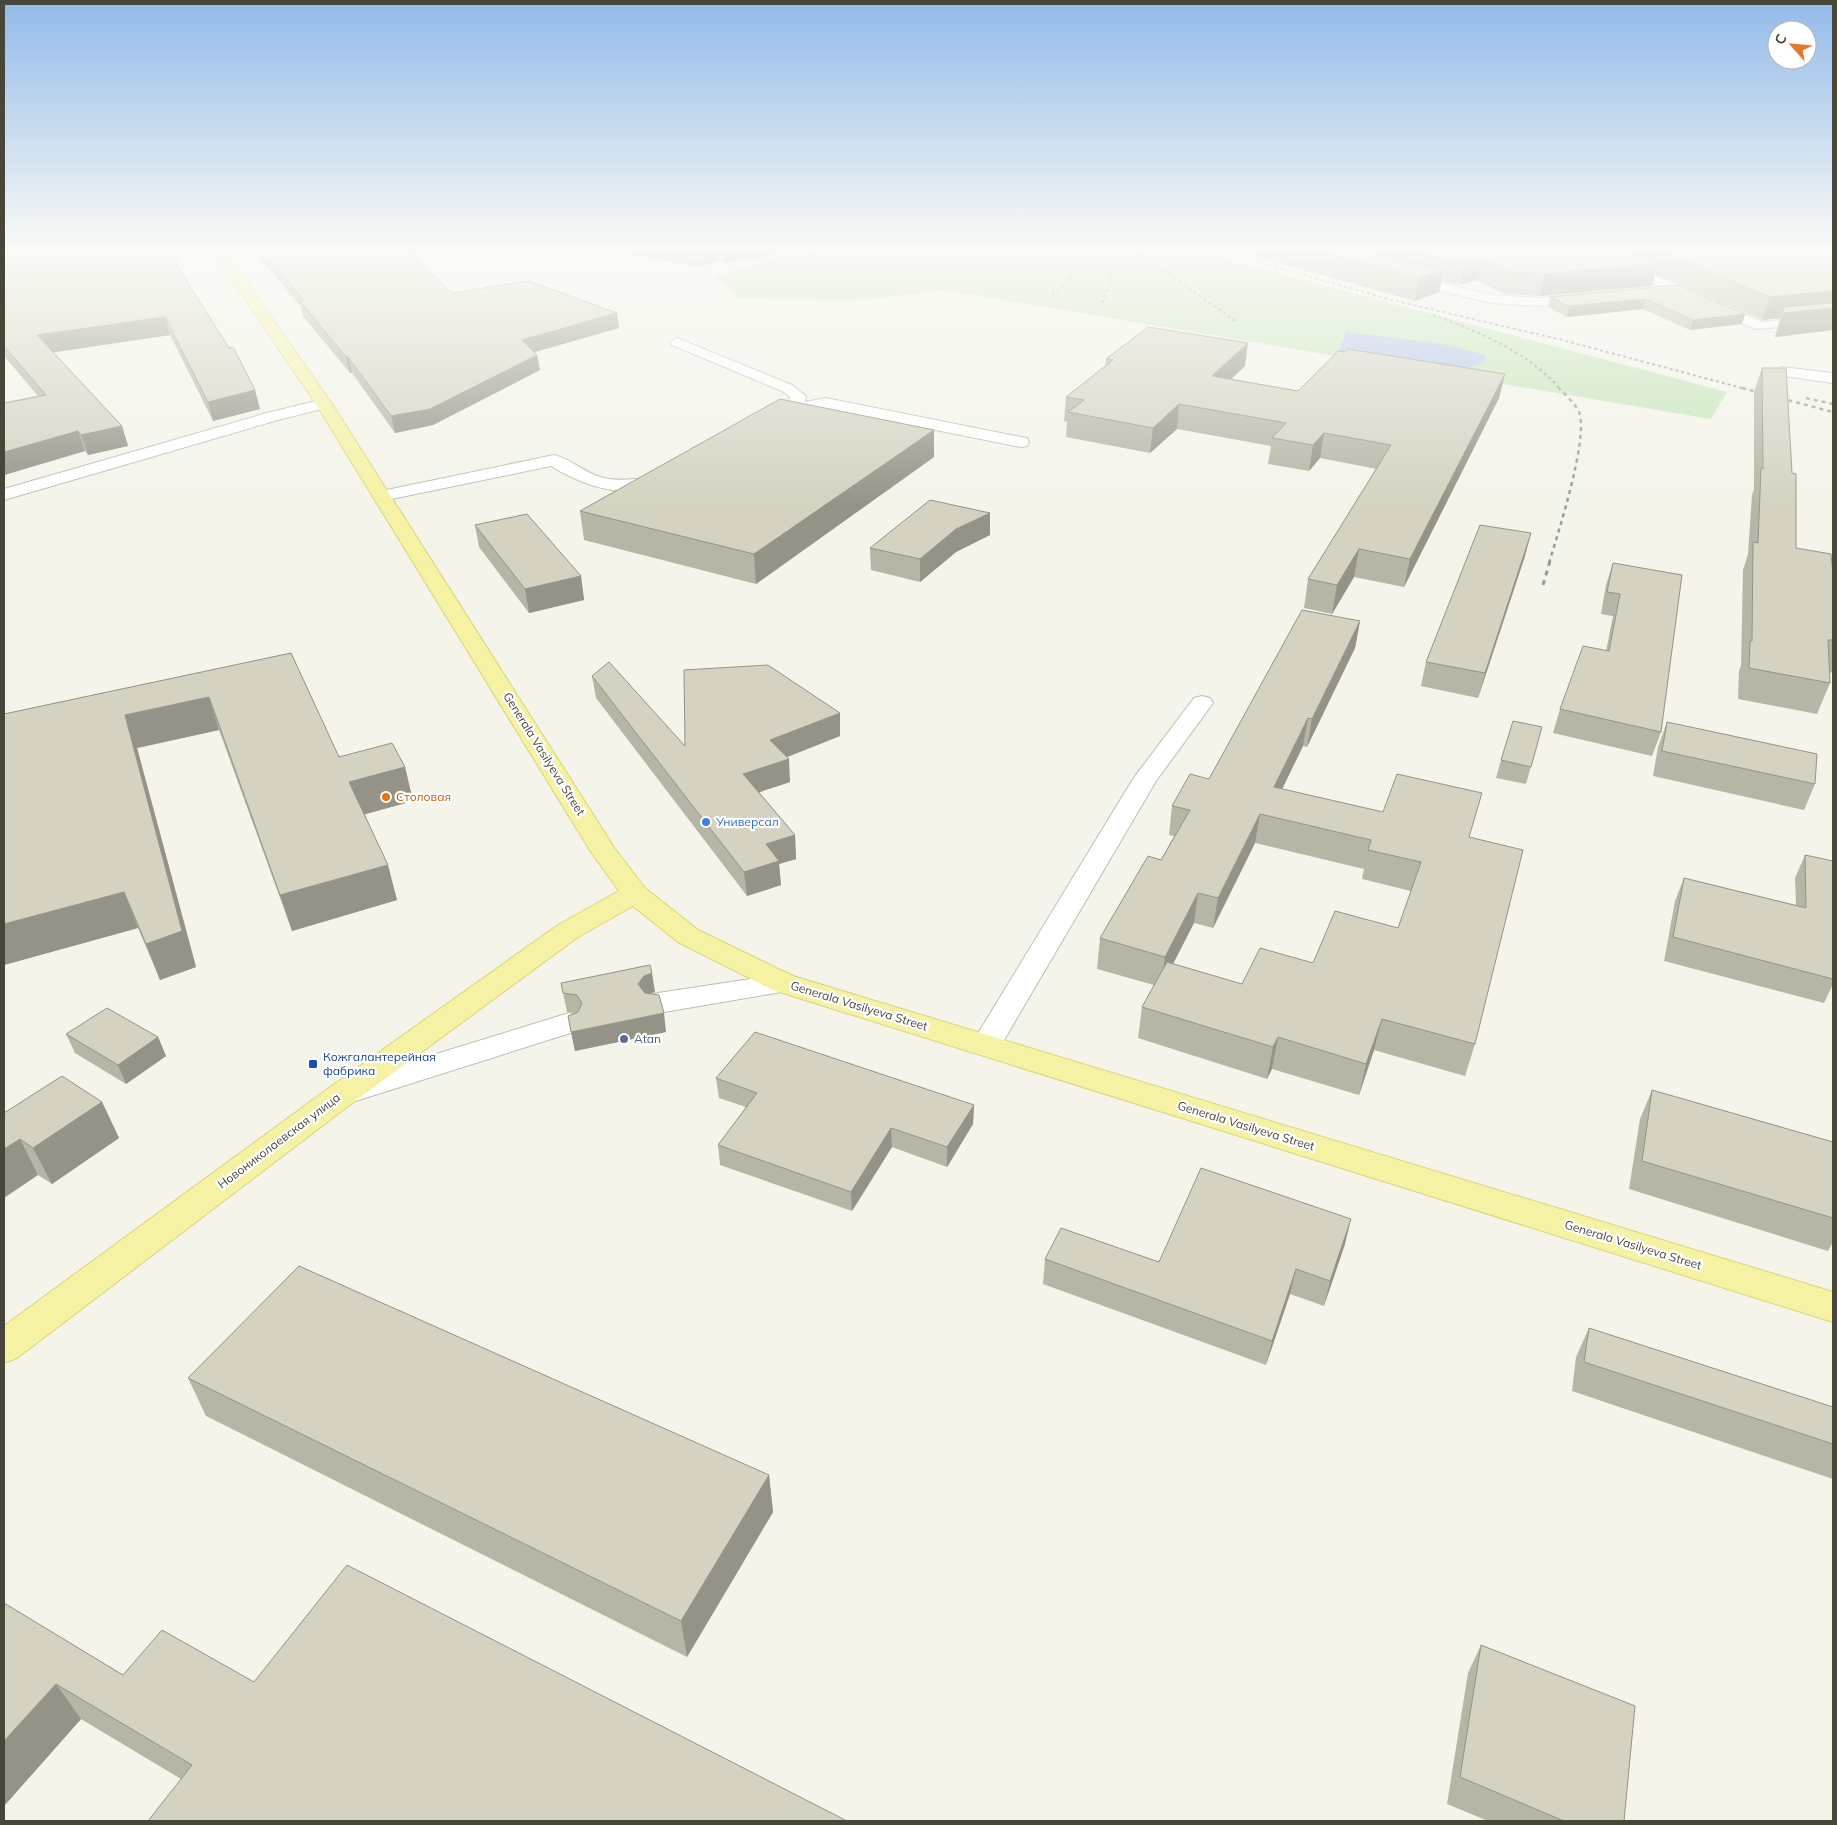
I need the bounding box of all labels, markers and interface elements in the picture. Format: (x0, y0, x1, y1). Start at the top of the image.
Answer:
north arrow (1767, 20, 1817, 70)
text: С (1770, 31, 1791, 47)
street label: Generala Vasilyeva Street (500, 689, 589, 818)
place label: Столовая (396, 789, 451, 804)
marker: Столовая (380, 791, 392, 803)
place label: Универсал (715, 814, 779, 829)
marker: Универсал (700, 816, 712, 828)
street label: Generala Vasilyeva Street (789, 978, 930, 1034)
place label: Atan (634, 1031, 661, 1046)
marker: Atan (618, 1033, 630, 1045)
place label: Кожгалантерейная фабрика (323, 1049, 436, 1078)
marker: Кожгалантерейная фабрика (307, 1058, 319, 1070)
street label: Новониколаевская улица (214, 1090, 343, 1192)
street label: Generala Vasilyeva Street (1176, 1098, 1317, 1154)
street label: Generala Vasilyeva Street (1563, 1217, 1704, 1273)

